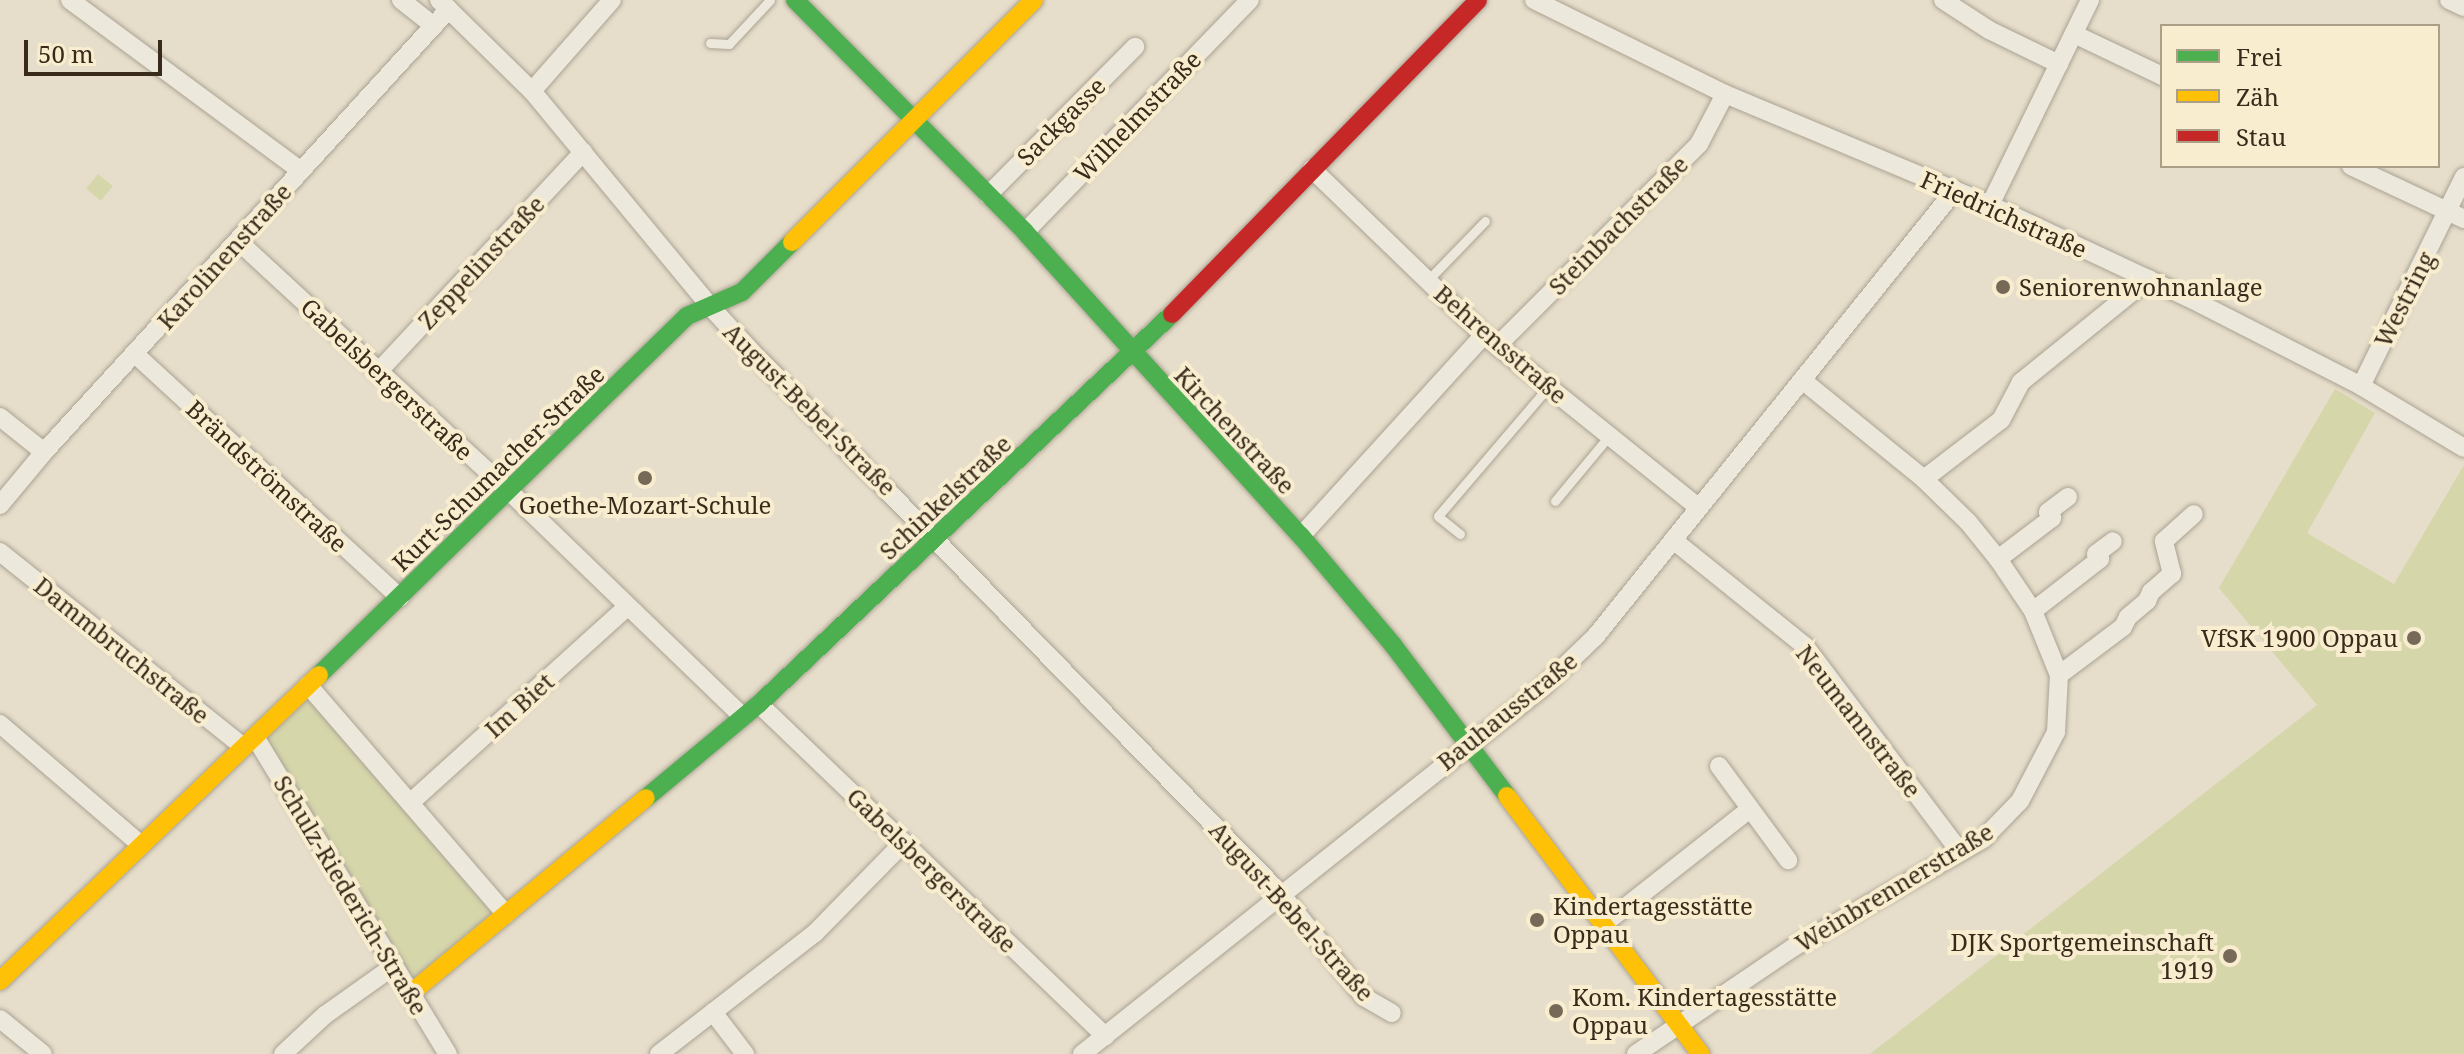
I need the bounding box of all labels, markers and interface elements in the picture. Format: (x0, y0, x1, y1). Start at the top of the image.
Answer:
scale bar (28, 24, 166, 74)
legend (2160, 24, 2440, 168)
text: 50 m (38, 37, 94, 70)
text: Frei (2236, 40, 2282, 73)
street label: Wilhelmstraße (1067, 45, 1207, 187)
street label: Sackgasse (1011, 71, 1111, 171)
text: Zäh (2236, 80, 2279, 113)
text: Stau (2236, 120, 2286, 153)
street label: Steinbachstraße (1542, 149, 1694, 301)
street label: Friedrichstraße (1917, 164, 2091, 264)
street label: Karolinenstraße (151, 177, 297, 335)
street label: Zeppelinstraße (412, 189, 550, 335)
street label: Westring (2368, 246, 2440, 352)
place label: Seniorenwohnanlage (2019, 273, 2262, 301)
marker: Seniorenwohnanlage (1994, 278, 2012, 296)
street label: Behrensstraße (1429, 279, 1573, 409)
street label: Gabelsbergerstraße (295, 292, 479, 466)
street label: August-Bebel-Straße (718, 317, 902, 501)
street label: Kurt-Schumacher-Straße (386, 359, 610, 577)
street label: Kirchenstraße (1169, 361, 1301, 499)
street label: Brändströmstraße (181, 394, 353, 558)
street label: Schinkelstraße (873, 429, 1017, 565)
marker: Goethe-Mozart-Schule (636, 469, 654, 487)
place label: Goethe-Mozart-Schule (519, 491, 771, 519)
street label: Dammbruchstraße (29, 571, 215, 729)
place label: VfSK 1900 Oppau (2201, 624, 2398, 652)
marker: VfSK 1900 Oppau (2405, 629, 2423, 647)
street label: Neumannstraße (1791, 639, 1927, 803)
street label: Bauhausstraße (1431, 646, 1583, 776)
street label: Im Biet (479, 667, 559, 743)
street label: Schulz-Riederich-Straße (268, 770, 434, 1020)
street label: Gabelsbergerstraße (841, 782, 1023, 958)
street label: August-Bebel-Straße (1204, 815, 1380, 1007)
street label: Weinbrennerstraße (1790, 817, 1998, 957)
place label: Kindertagesstätte Oppau (1553, 892, 1753, 948)
marker: Kindertagesstätte Oppau (1528, 911, 1546, 929)
place label: DJK Sportgemeinschaft 1919 (1950, 928, 2214, 984)
marker: DJK Sportgemeinschaft 1919 (2221, 947, 2239, 965)
place label: Kom. Kindertagesstätte Oppau (1572, 983, 1837, 1039)
marker: Kom. Kindertagesstätte Oppau (1547, 1002, 1565, 1020)

